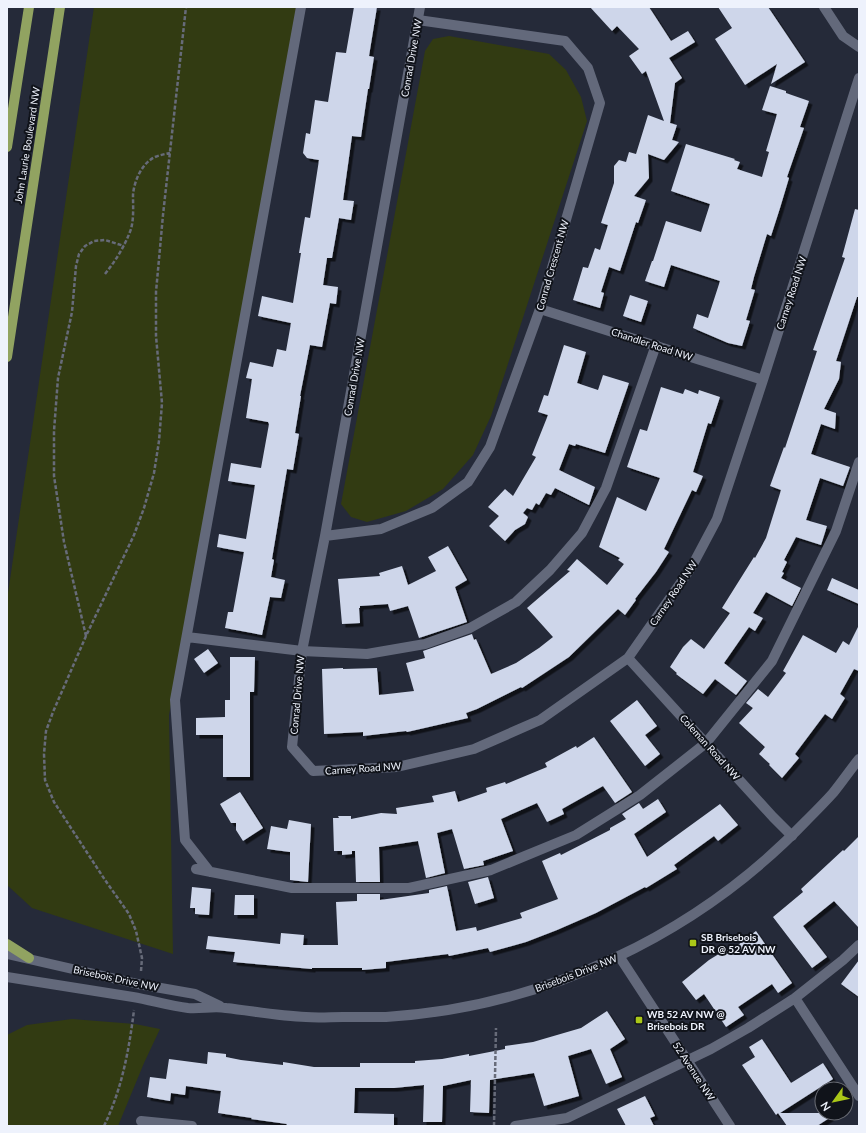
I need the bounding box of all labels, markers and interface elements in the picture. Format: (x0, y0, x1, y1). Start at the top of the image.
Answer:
street label: Conrad Drive NW (398, 17, 424, 98)
street label: John Laurie Boulevard NW (12, 85, 42, 204)
street label: Conrad Crescent NW (533, 218, 571, 312)
street label: Carney Road NW (774, 254, 809, 331)
street label: Chandler Road NW (610, 325, 695, 363)
street label: Conrad Drive NW (341, 336, 367, 417)
street label: Carney Road NW (647, 558, 700, 628)
street label: Conrad Drive NW (288, 655, 306, 735)
street label: Coleman Road NW (677, 712, 743, 783)
street label: Carney Road NW (325, 759, 402, 777)
place label: SB Brisebois DR @ 52 AV NW (701, 931, 776, 955)
marker: SB Brisebois DR @ 52 AV NW (688, 938, 698, 948)
street label: Brisebois Drive NW (533, 952, 619, 994)
street label: Brisebois Drive NW (72, 963, 160, 993)
place label: WB 52 AV NW @ Brisebois DR (647, 1008, 725, 1032)
marker: WB 52 AV NW @ Brisebois DR (634, 1015, 644, 1025)
street label: 52 Avenue NW (671, 1039, 718, 1103)
north arrow (814, 1081, 854, 1121)
text: N (817, 1100, 833, 1114)

